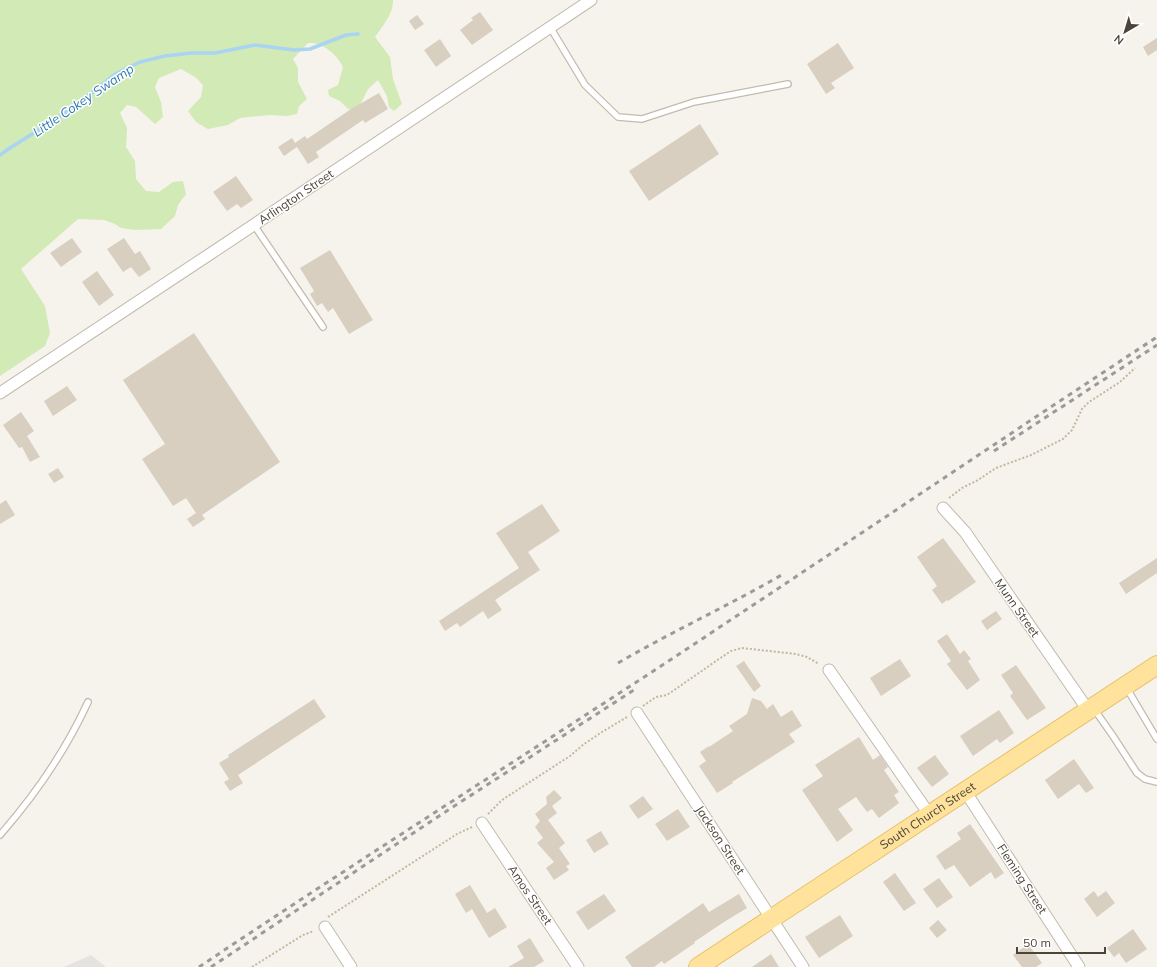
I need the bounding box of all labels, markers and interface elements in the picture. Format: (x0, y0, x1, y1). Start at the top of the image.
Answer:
north arrow (1105, 12, 1145, 52)
text: N (1111, 32, 1126, 48)
water label: Little Cokey Swamp (29, 60, 137, 140)
street label: Arlington Street (255, 166, 336, 227)
street label: Munn Street (992, 576, 1043, 640)
street label: South Church Street (877, 779, 978, 852)
street label: Jackson Street (693, 802, 748, 877)
street label: Fleming Street (994, 841, 1051, 916)
street label: Amos Street (505, 862, 556, 927)
scale bar (1017, 929, 1105, 955)
text: 50 m (1023, 935, 1051, 950)

